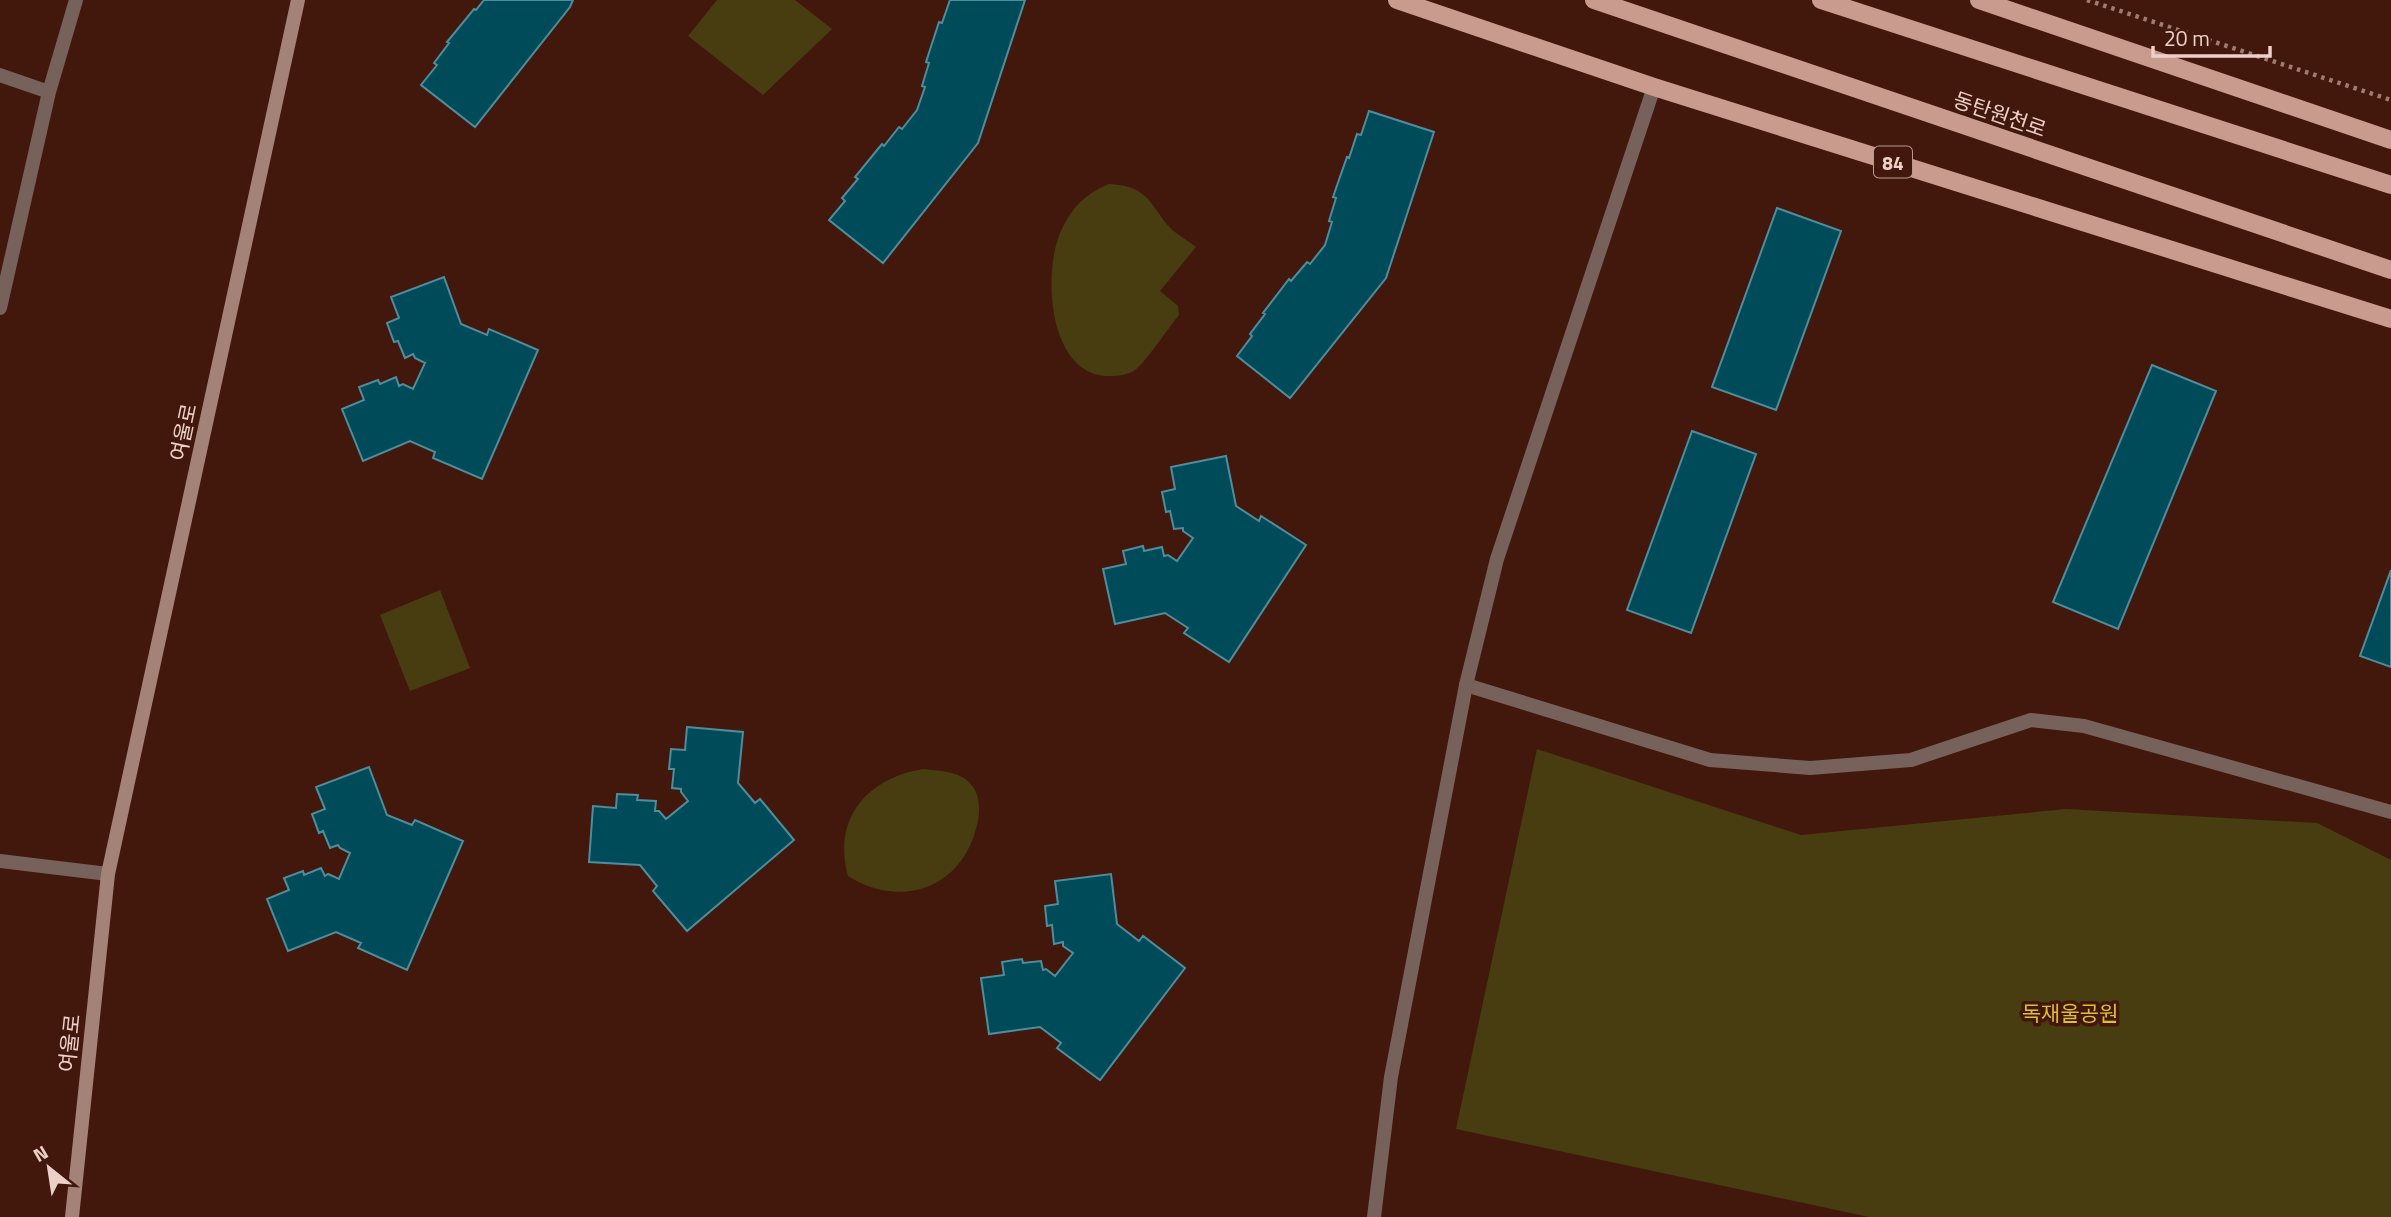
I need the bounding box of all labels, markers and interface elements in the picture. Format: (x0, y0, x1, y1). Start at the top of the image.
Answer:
scale bar (2153, 14, 2270, 58)
text: 20 m (2164, 22, 2210, 54)
street label: 동탄원천로 (1949, 83, 2051, 145)
road number: 84 (1874, 146, 1912, 178)
street label: 여울로 (161, 400, 205, 464)
park label: 독재울공원 (2022, 997, 2118, 1029)
street label: 여울로 (50, 1013, 88, 1073)
north arrow (14, 1133, 84, 1203)
text: N (27, 1137, 53, 1169)

